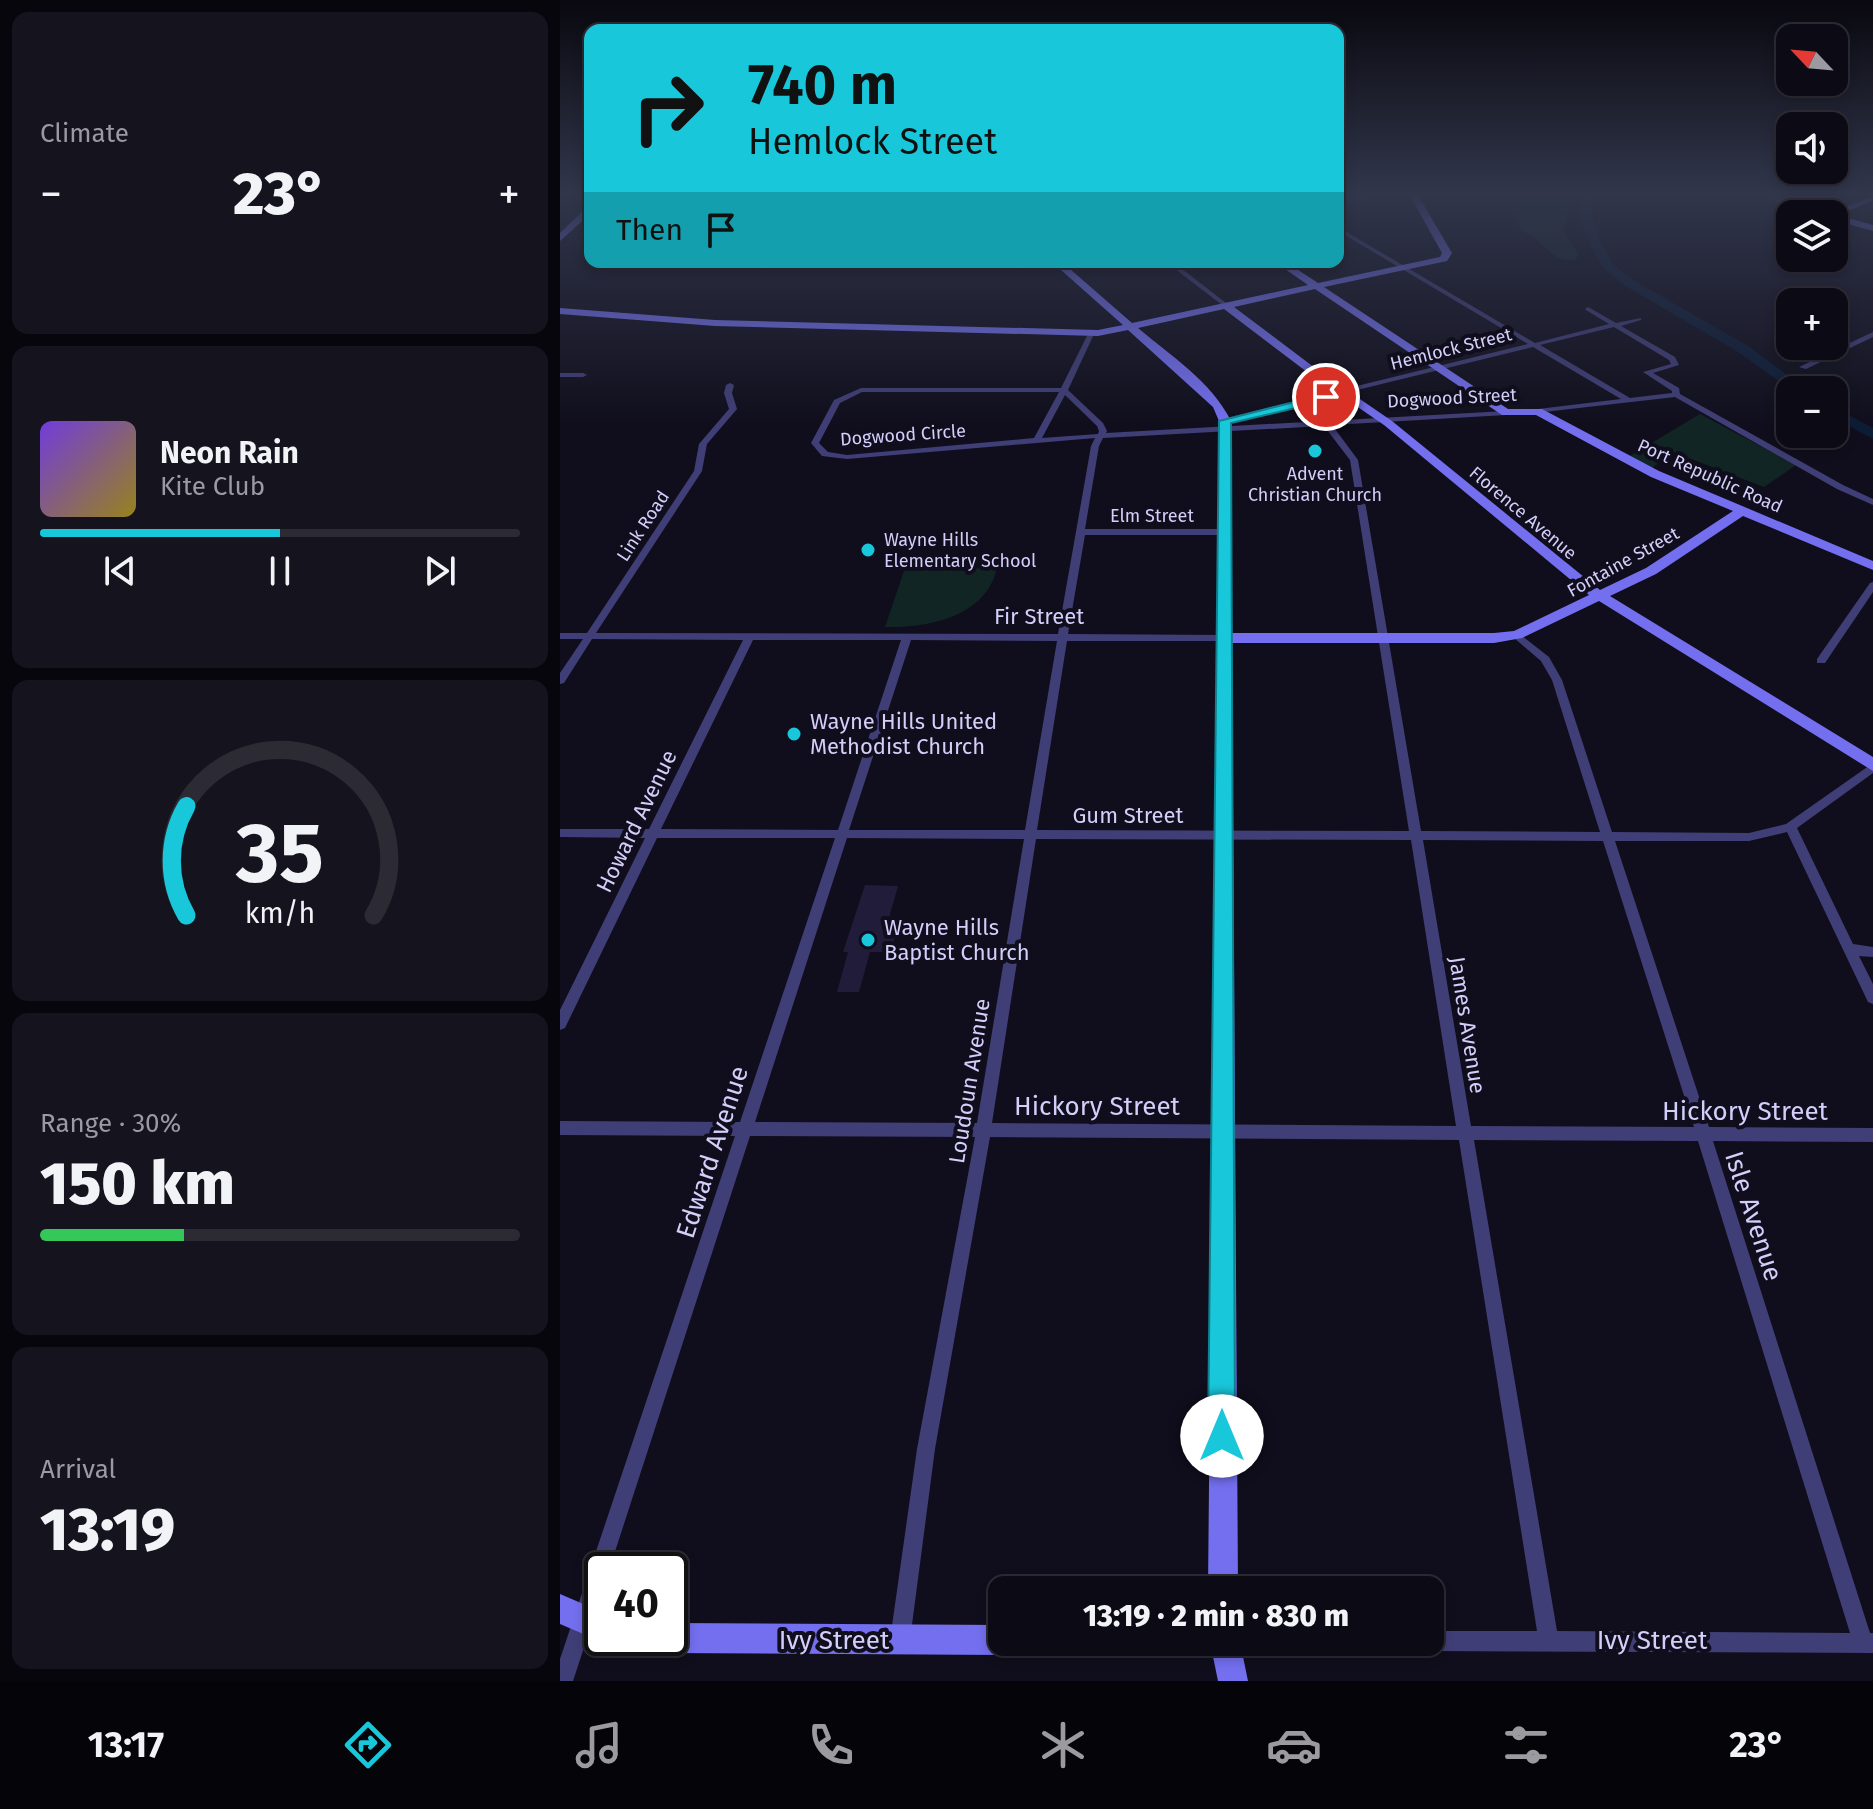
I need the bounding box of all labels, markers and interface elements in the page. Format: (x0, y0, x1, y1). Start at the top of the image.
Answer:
north arrow (1776, 24, 1848, 96)
map controls (1776, 24, 1848, 448)
text: 740 m (748, 52, 897, 119)
icon: right (616, 56, 720, 160)
button: sound (1776, 112, 1848, 184)
text: Climate (40, 118, 129, 149)
text: Hemlock Street (748, 120, 997, 164)
text: 23° (233, 158, 327, 230)
text: − (40, 168, 62, 221)
text: + (498, 168, 520, 221)
button: layers (1776, 200, 1848, 272)
icon: arrive (699, 208, 743, 252)
text: Then (616, 212, 683, 248)
button: + (1776, 288, 1848, 360)
street label: Hemlock Street (1388, 323, 1515, 375)
pin (1292, 363, 1360, 431)
icon: arrive (1304, 375, 1348, 419)
button: − (1776, 376, 1848, 448)
street label: Dogwood Street (1387, 384, 1518, 412)
street label: Dogwood Circle (839, 420, 967, 450)
street label: Port Republic Road (1634, 434, 1786, 518)
text: Neon Rain (160, 435, 299, 471)
marker: Advent Christian Church (1306, 442, 1324, 460)
street label: Florence Avenue (1465, 462, 1581, 564)
place label: Advent Christian Church (1248, 463, 1382, 506)
text: Kite Club (160, 471, 265, 502)
street label: Link Road (612, 486, 674, 566)
street label: Elm Street (1110, 505, 1194, 527)
street label: Fontaine Street (1563, 522, 1683, 602)
place label: Wayne Hills Elementary School (884, 529, 1036, 572)
marker: Wayne Hills Elementary School (859, 541, 877, 559)
icon: previous (98, 549, 142, 593)
icon: pause (258, 549, 302, 593)
icon: next (418, 549, 462, 593)
street label: Fir Street (994, 603, 1084, 630)
place label: Wayne Hills United Methodist Church (810, 708, 997, 760)
marker: Wayne Hills United Methodist Church (785, 725, 803, 743)
street label: Howard Avenue (590, 746, 683, 897)
street label: Gum Street (1072, 802, 1184, 829)
text: 35 (235, 804, 324, 904)
text: km/h (245, 897, 315, 932)
place label: Wayne Hills Baptist Church (884, 914, 1030, 966)
marker: Wayne Hills Baptist Church (859, 931, 877, 949)
street label: James Avenue (1443, 954, 1492, 1096)
street label: Loudoun Avenue (943, 997, 996, 1165)
street label: Edward Avenue (670, 1062, 755, 1242)
street label: Hickory Street (1014, 1091, 1181, 1122)
street label: Hickory Street (1662, 1096, 1829, 1127)
text: Range · 30% (40, 1108, 181, 1139)
street label: Isle Avenue (1718, 1147, 1789, 1285)
text: 150 km (40, 1148, 235, 1220)
position arrow (1180, 1394, 1264, 1478)
text: Arrival (40, 1454, 116, 1485)
text: 13:19 (40, 1494, 175, 1566)
speed limit sign: 40 (584, 1552, 688, 1656)
text: 13:19 · 2 min · 830 m (1083, 1598, 1349, 1634)
street label: Ivy Street (779, 1625, 890, 1656)
street label: Ivy Street (1597, 1625, 1708, 1656)
icon: directions (340, 1717, 396, 1773)
icon: music (571, 1717, 627, 1773)
icon: phone (803, 1717, 859, 1773)
icon: climate (1035, 1717, 1091, 1773)
icon: car (1266, 1717, 1322, 1773)
icon: filters (1498, 1717, 1554, 1773)
text: 13:17 (88, 1723, 164, 1767)
text: 23° (1729, 1723, 1785, 1767)

